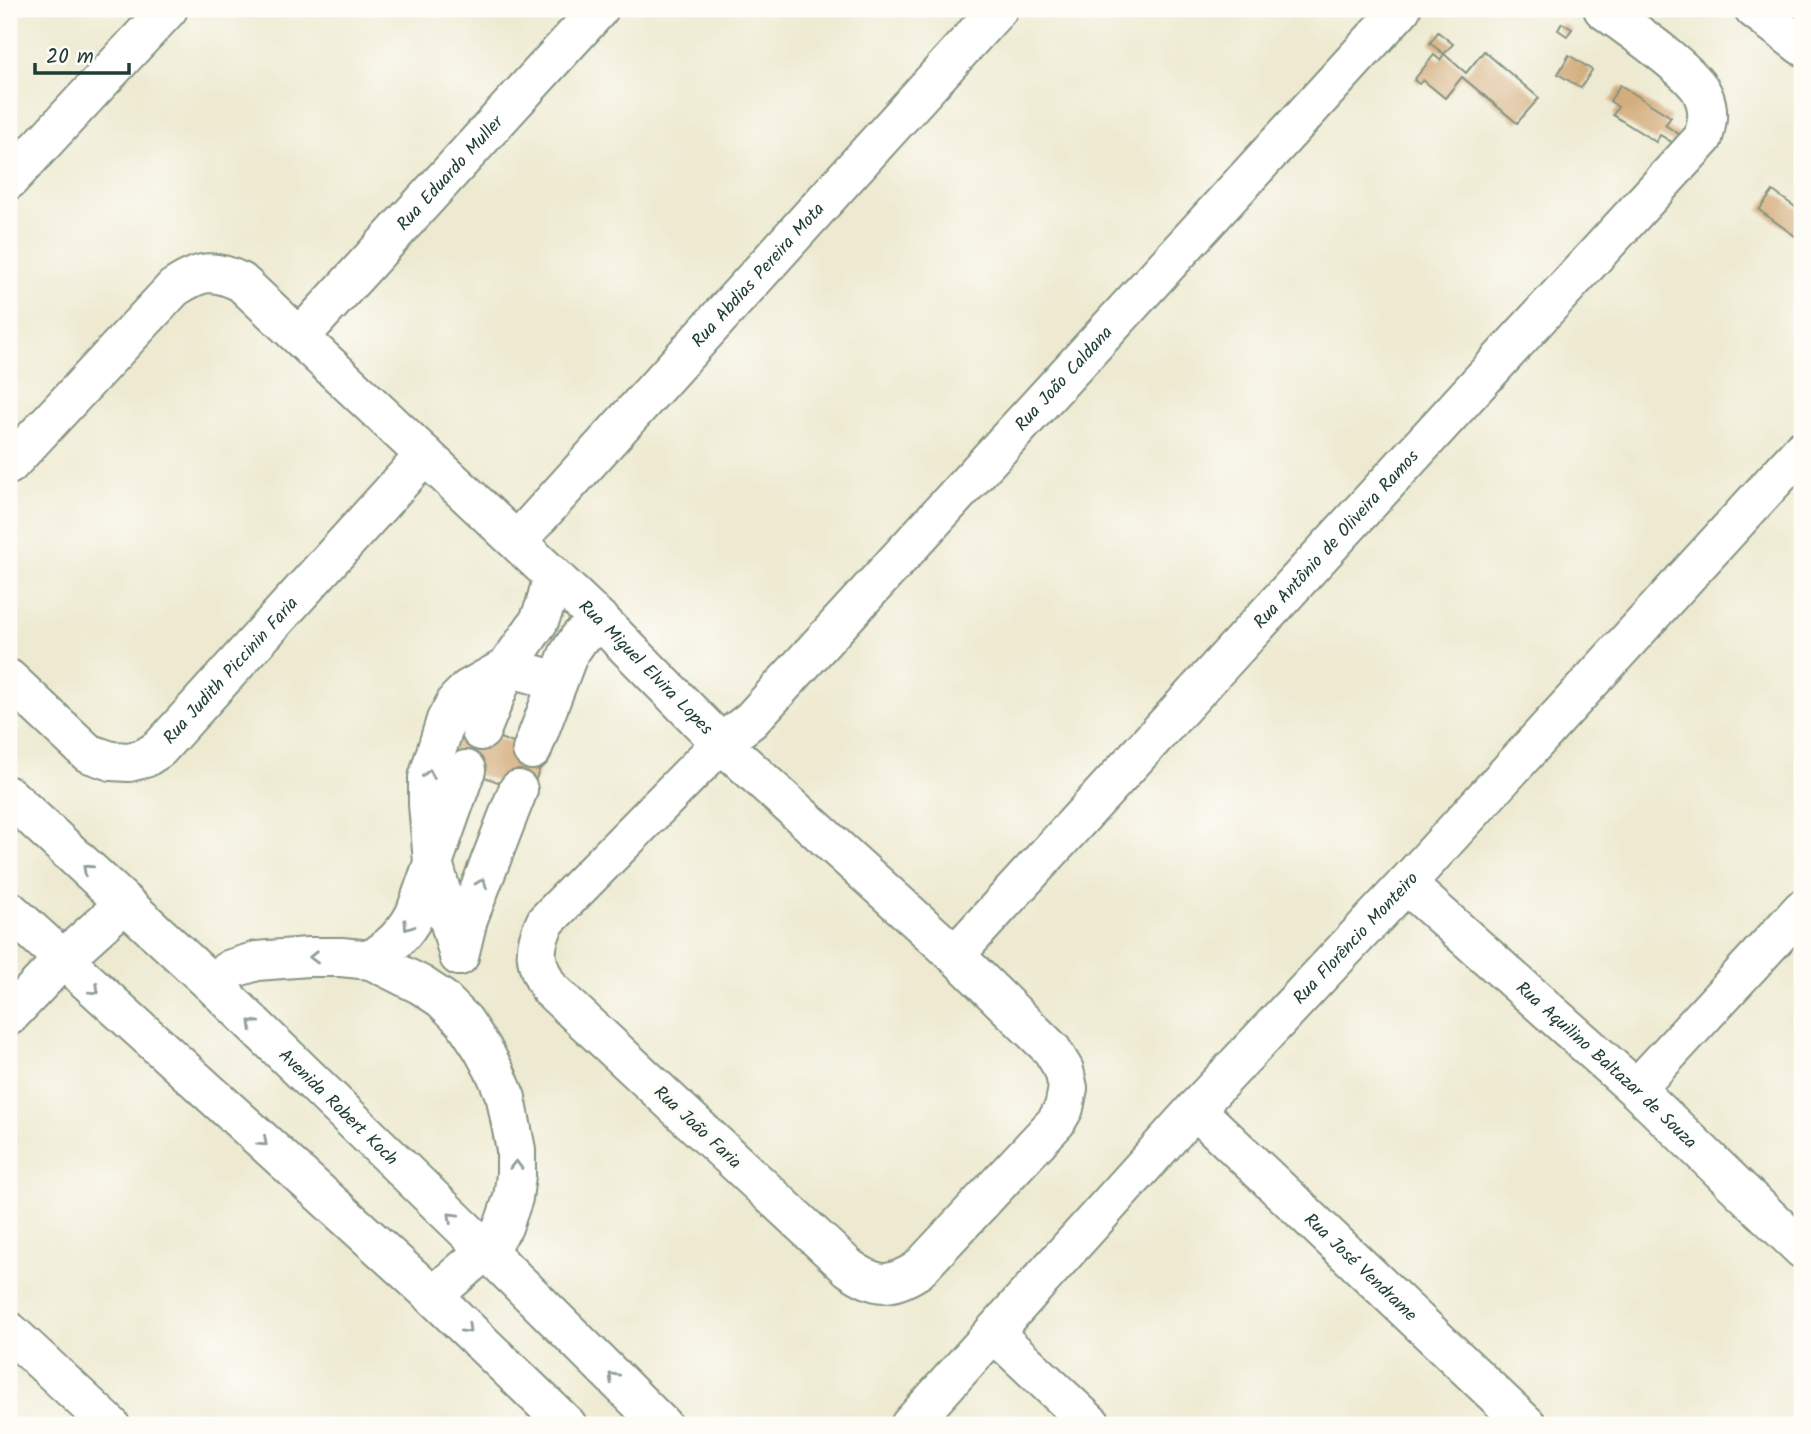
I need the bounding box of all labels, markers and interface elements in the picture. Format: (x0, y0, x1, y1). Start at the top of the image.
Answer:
scale bar (35, 32, 130, 76)
text: 20 m (46, 41, 94, 74)
street label: Rua Eduardo Muller (390, 109, 512, 238)
street label: Rua Abdias Pereira Mota (685, 196, 833, 355)
street label: Rua João Caldana (1008, 320, 1121, 439)
street label: Rua Antônio de Oliveira Ramos (1247, 443, 1427, 636)
street label: Rua Judith Piccinin Faria (157, 591, 306, 752)
street label: Rua Miguel Elvira Lopes (571, 594, 719, 743)
one-way arrow (421, 768, 436, 780)
one-way arrow (82, 864, 95, 877)
street label: Rua Florêncio Monteiro (1287, 866, 1426, 1012)
one-way arrow (473, 878, 487, 890)
one-way arrow (403, 918, 416, 931)
one-way arrow (308, 949, 319, 965)
street label: Rua Aquilino Baltazar de Souza (1508, 975, 1703, 1156)
one-way arrow (87, 981, 100, 994)
one-way arrow (248, 1020, 261, 1033)
street label: Avenida Robert Koch (271, 1042, 404, 1173)
street label: Rua João Faria (646, 1079, 748, 1177)
one-way arrow (255, 1134, 268, 1146)
one-way arrow (508, 1159, 524, 1169)
street label: Rua José Vendrame (1296, 1207, 1423, 1329)
one-way arrow (447, 1212, 460, 1225)
one-way arrow (459, 1320, 472, 1333)
one-way arrow (609, 1372, 622, 1385)

